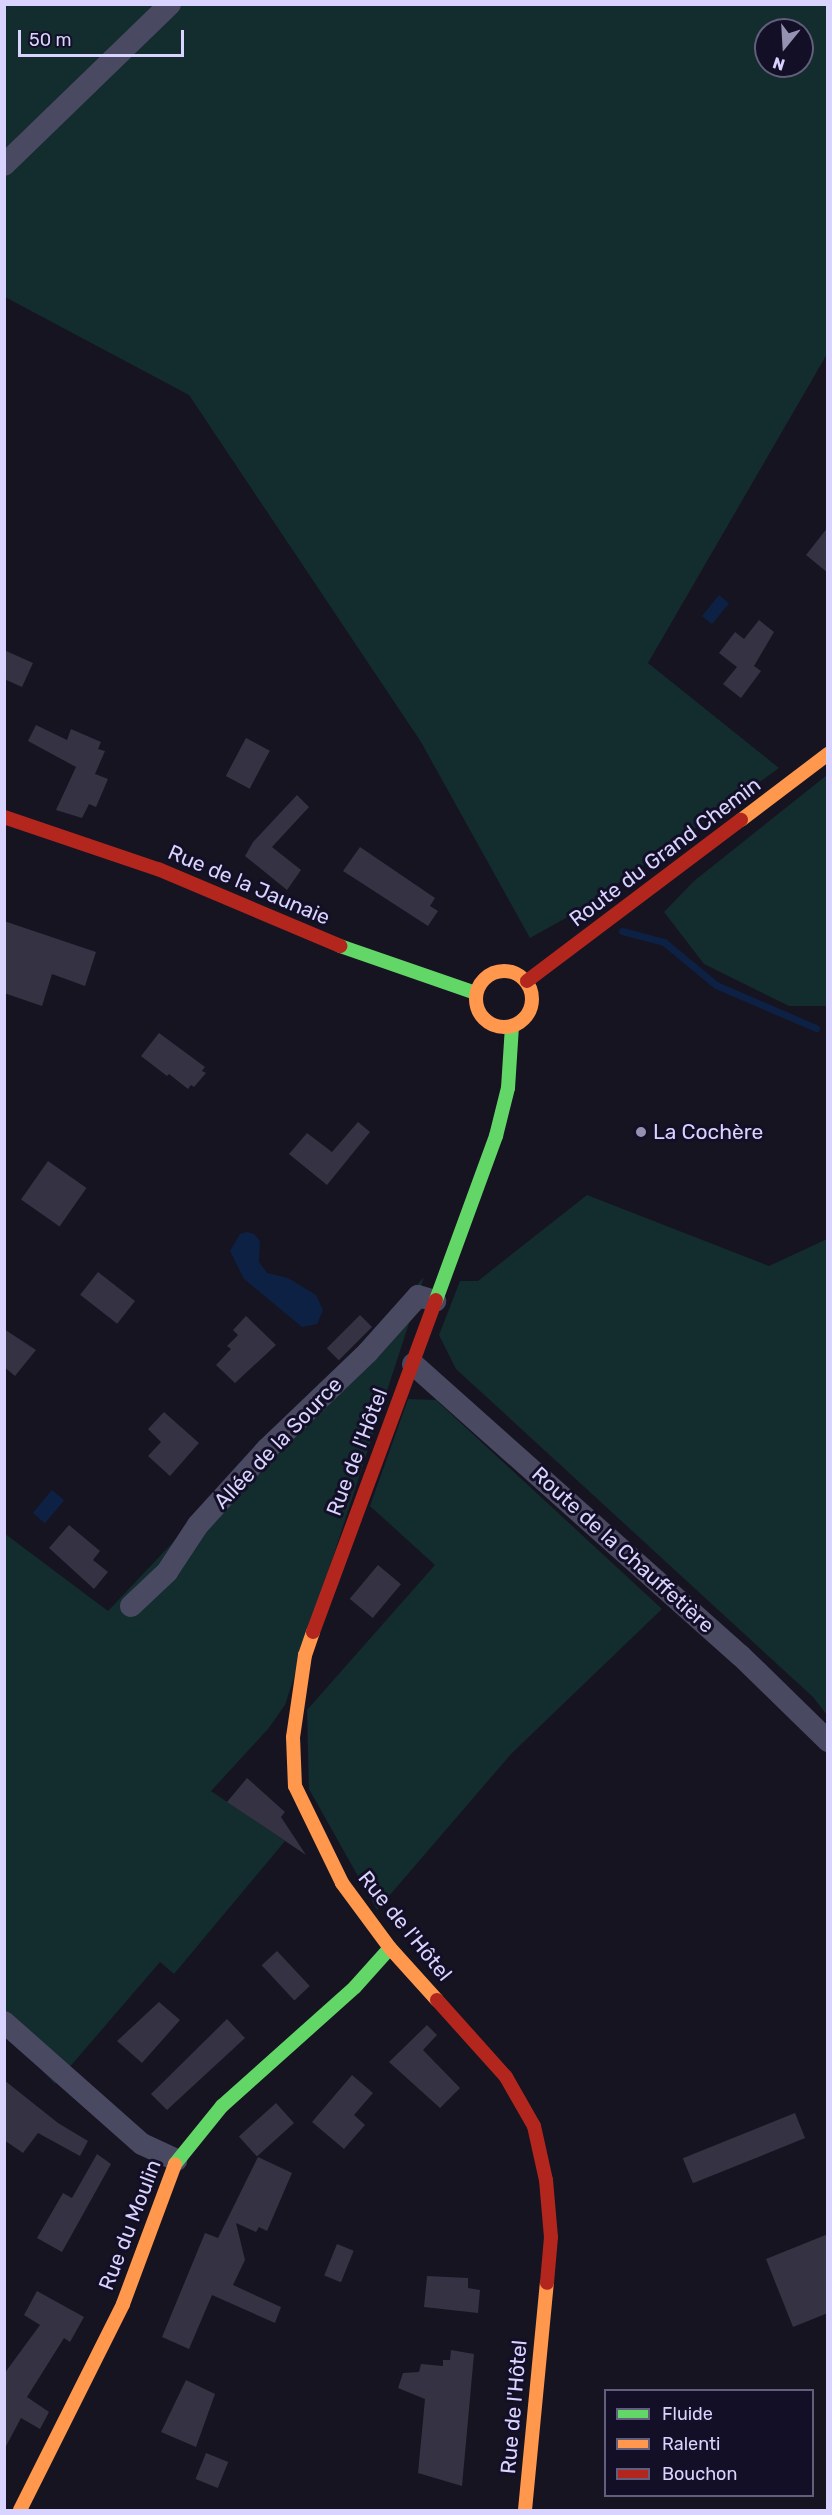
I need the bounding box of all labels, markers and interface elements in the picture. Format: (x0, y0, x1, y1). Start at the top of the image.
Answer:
scale bar (21, 18, 188, 56)
north arrow (754, 18, 814, 78)
text: 50 m (29, 29, 72, 51)
text: N (770, 53, 787, 75)
street label: Route du Grand Chemin (564, 772, 766, 932)
street label: Rue de la Jaunaie (164, 840, 334, 930)
place label: La Cochère (653, 1119, 763, 1145)
marker: La Cochère (634, 1125, 648, 1139)
street label: Allée de la Source (209, 1372, 347, 1514)
street label: Rue de l'Hôtel (321, 1385, 393, 1519)
street label: Route de la Chauffetière (527, 1462, 719, 1638)
street label: Rue de l'Hôtel (353, 1866, 457, 1986)
street label: Rue du Moulin (94, 2156, 166, 2294)
street label: Rue de l'Hôtel (496, 2339, 532, 2475)
legend (604, 2389, 814, 2497)
text: Fluide (662, 2403, 713, 2425)
text: Ralenti (662, 2433, 720, 2455)
text: Bouchon (662, 2463, 737, 2485)

